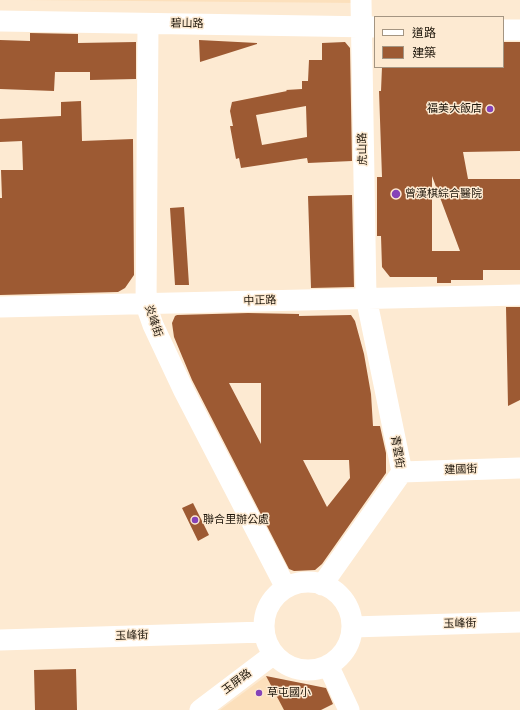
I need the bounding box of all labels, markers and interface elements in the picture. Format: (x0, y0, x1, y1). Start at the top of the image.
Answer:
legend (374, 16, 504, 68)
street label: 碧山路 (170, 17, 204, 31)
text: 道路 (412, 26, 436, 40)
text: 建築 (412, 46, 436, 60)
place label: 福美大飯店 (427, 102, 482, 116)
marker: 福美大飯店 (485, 104, 495, 114)
street label: 虎山路 (356, 132, 370, 166)
place label: 曾漢棋綜合醫院 (405, 187, 482, 201)
marker: 曾漢棋綜合醫院 (390, 188, 402, 200)
street label: 中正路 (243, 294, 277, 308)
street label: 炎峰街 (141, 303, 165, 339)
street label: 青雲街 (388, 435, 406, 469)
street label: 建國街 (444, 463, 478, 477)
place label: 聯合里辦公處 (203, 513, 269, 527)
marker: 聯合里辦公處 (190, 515, 200, 525)
street label: 玉峰街 (443, 617, 477, 631)
street label: 玉峰街 (115, 629, 149, 643)
street label: 玉屏路 (220, 667, 254, 697)
place label: 草屯國小 (267, 686, 311, 700)
marker: 草屯國小 (254, 688, 264, 698)

